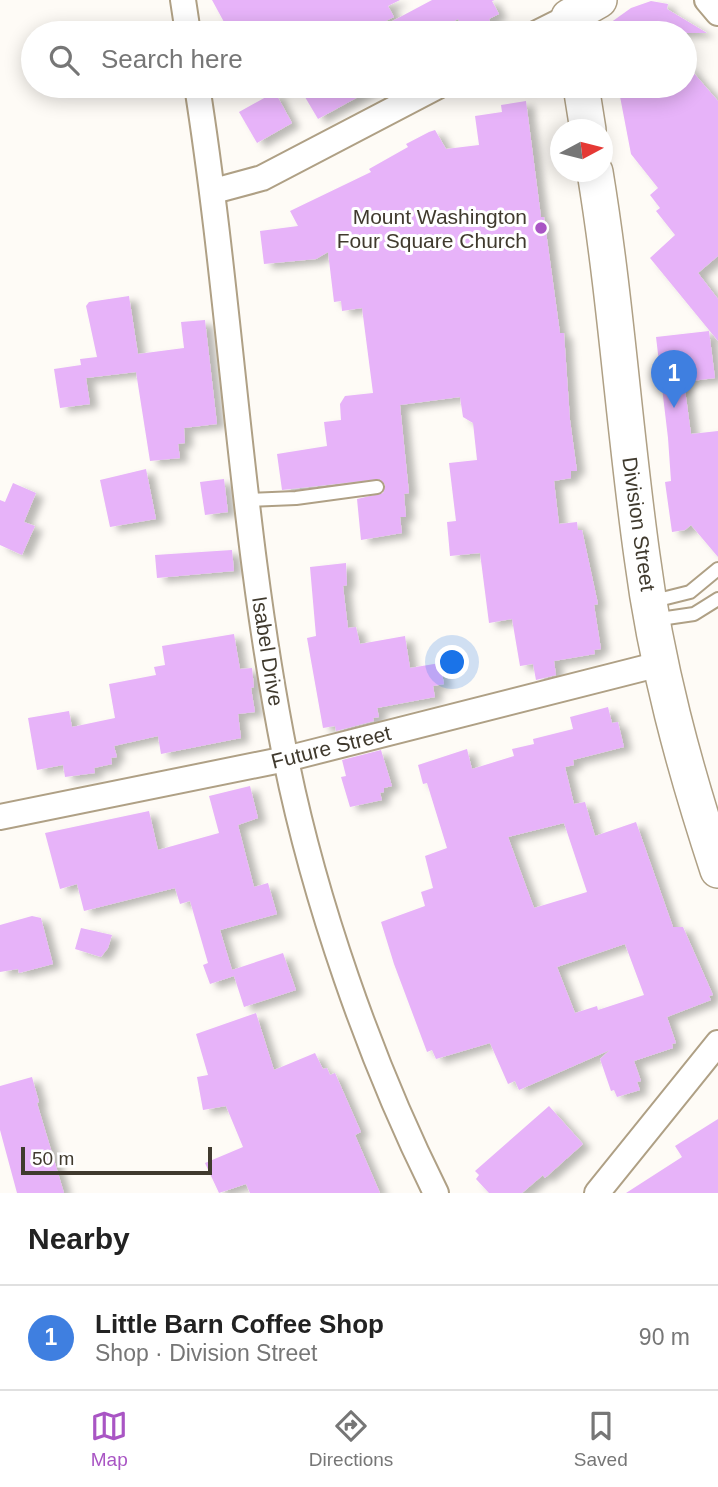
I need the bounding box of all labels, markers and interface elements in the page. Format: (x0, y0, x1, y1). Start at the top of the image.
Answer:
search box (21, 21, 697, 98)
icon: search (45, 41, 83, 79)
text: Search here (101, 44, 243, 74)
north arrow (550, 119, 613, 182)
place label: Mount Washington Four Square Church (337, 205, 527, 252)
marker: Mount Washington Four Square Church (533, 220, 549, 236)
pin: 1 (651, 350, 697, 408)
street label: Division Street (618, 455, 660, 593)
street label: Isabel Drive (248, 594, 288, 708)
your location (435, 645, 469, 679)
street label: Future Street (269, 721, 393, 773)
scale bar (21, 1144, 212, 1176)
text: 50 m (32, 1148, 74, 1169)
text: Nearby (28, 1222, 130, 1255)
text: Little Barn Coffee Shop (95, 1309, 384, 1339)
text: 1 (45, 1324, 57, 1350)
text: 90 m (639, 1324, 690, 1350)
text: Shop · Division Street (95, 1340, 317, 1366)
tab: Map (90, 1407, 128, 1471)
tab: Directions (309, 1407, 393, 1471)
tab: Saved (574, 1407, 628, 1471)

